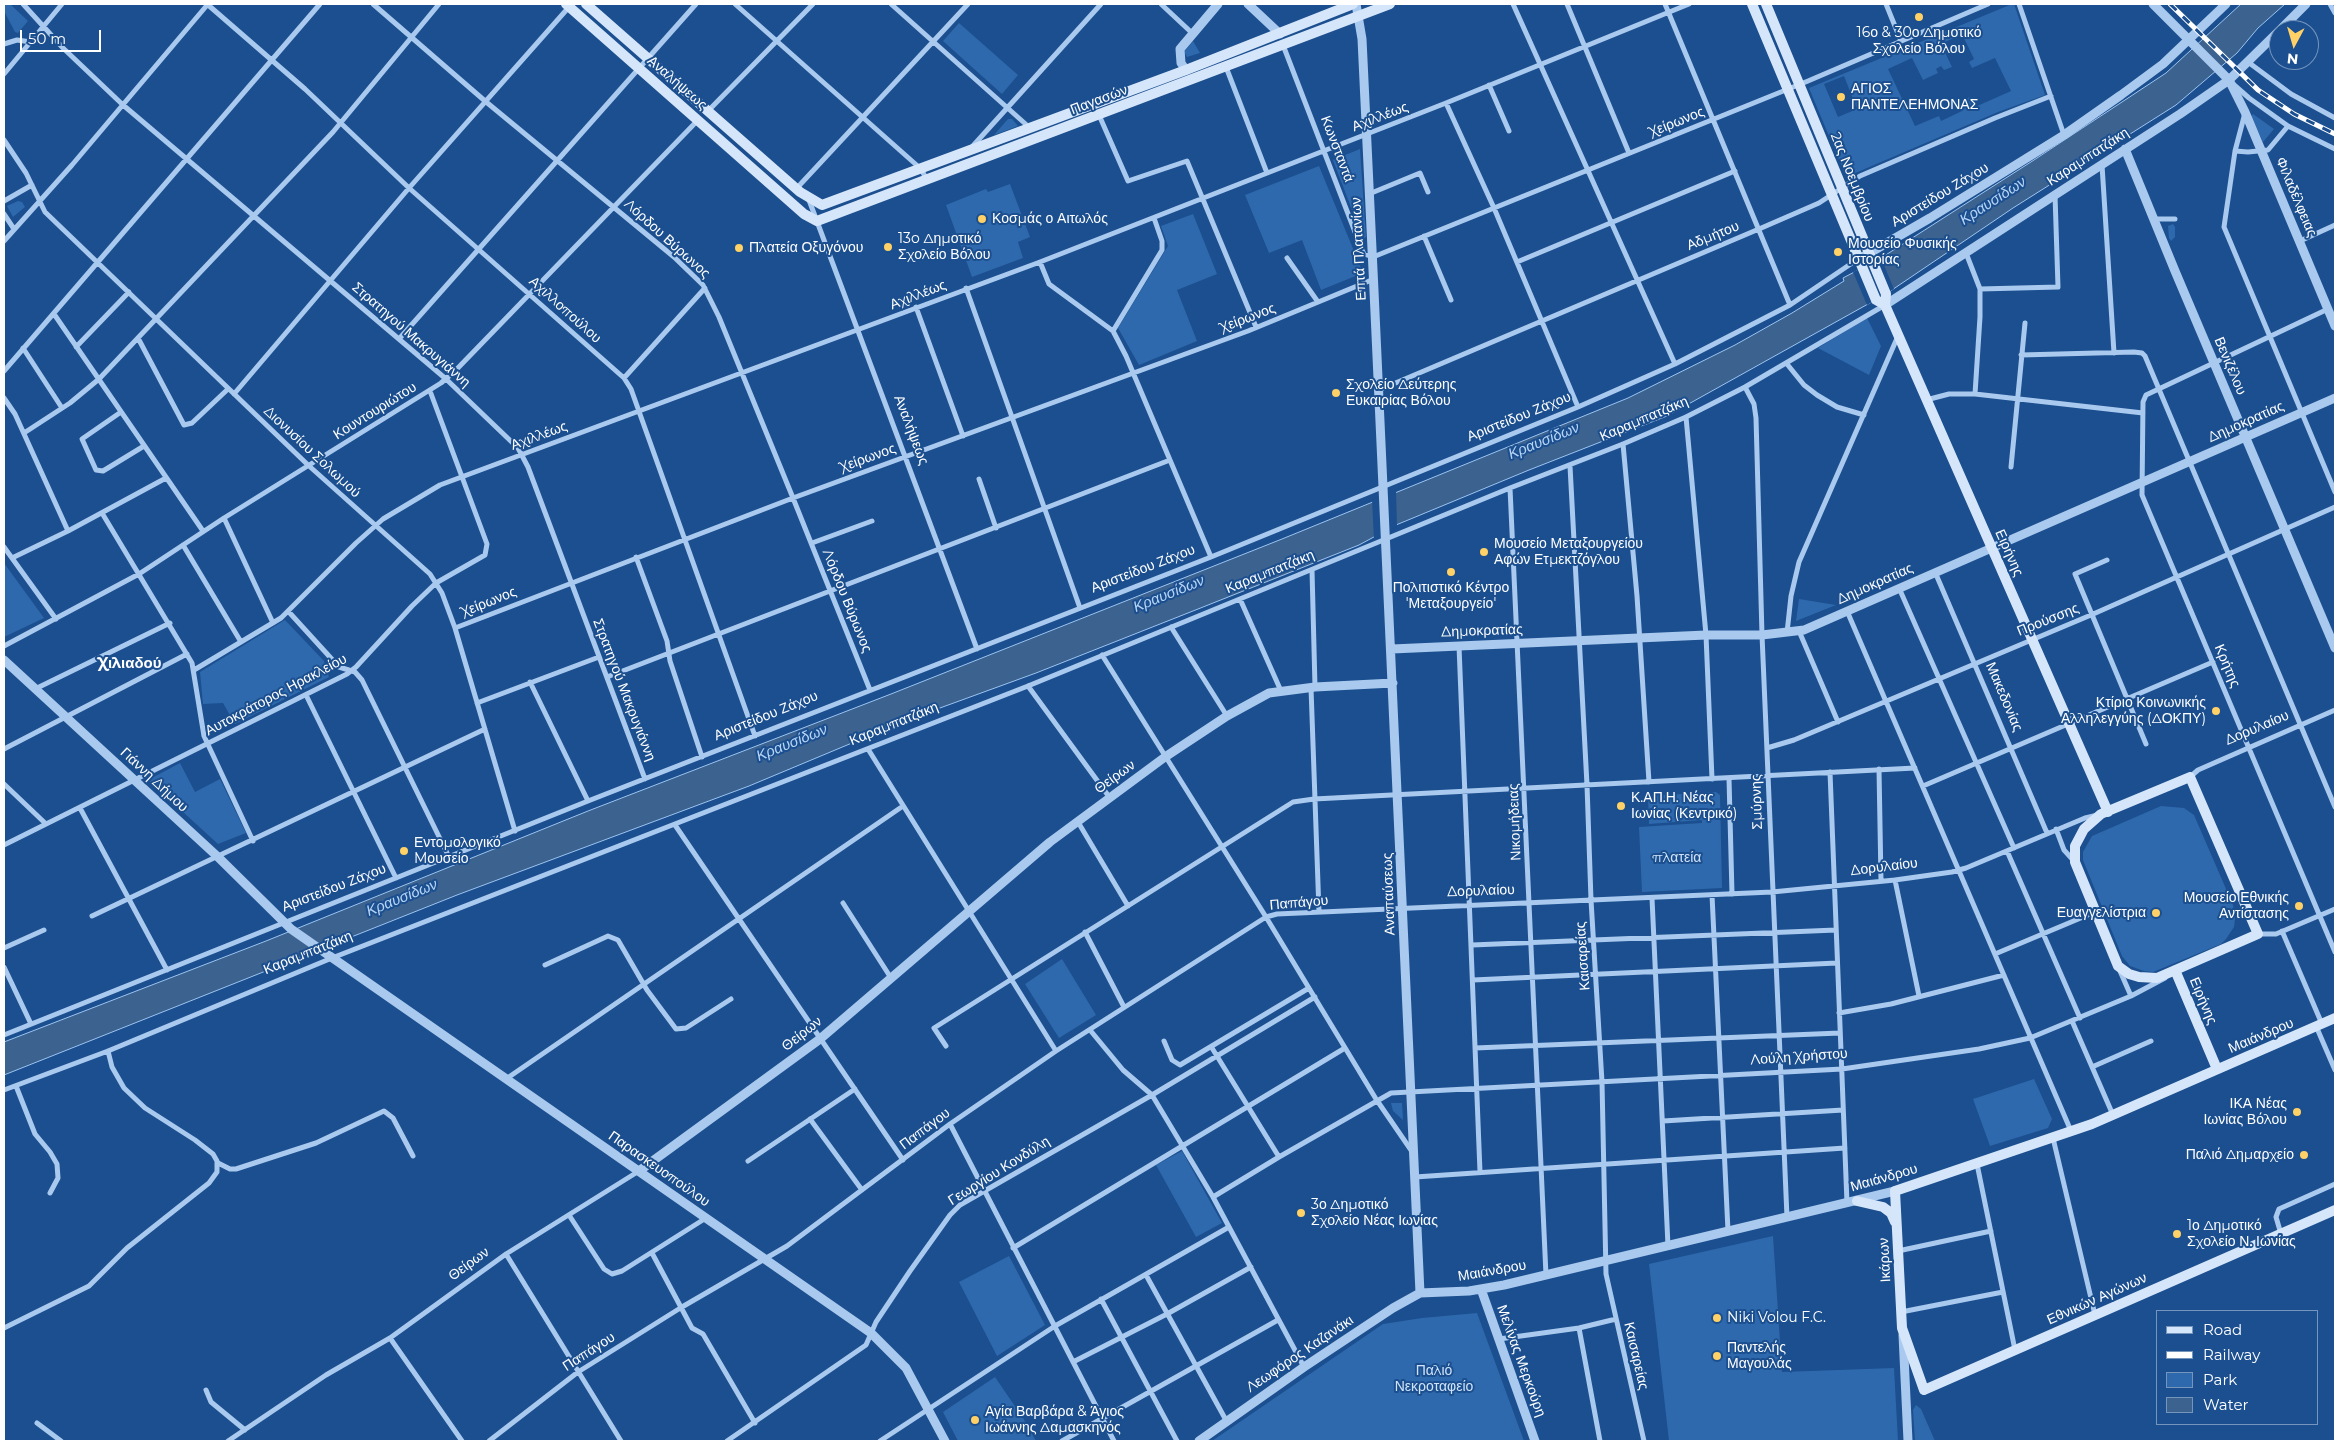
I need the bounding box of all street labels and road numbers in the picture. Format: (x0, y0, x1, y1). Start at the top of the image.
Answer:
street label: Αναλήψεως (644, 53, 710, 113)
street label: Παγασών (1068, 81, 1130, 119)
street label: Αχιλλέως (1349, 99, 1411, 135)
street label: Χείρωνος (1647, 103, 1707, 141)
street label: Κωνσταντά (1317, 114, 1357, 184)
street label: Καραμπατζάκη (2044, 124, 2132, 190)
street label: 2ας Νοεμβρίου (1826, 130, 1878, 224)
street label: Φιλαδέλφειας (2272, 155, 2320, 239)
street label: Αριστείδου Ζάχου (1888, 159, 1992, 231)
street label: Λόρδου Βύρωνος (621, 196, 713, 282)
street label: Επτά Πλατανίων (1348, 197, 1370, 301)
street label: Αδμήτου (1684, 218, 1742, 254)
street label: Αχιλλοπούλου (525, 273, 605, 347)
street label: Αχιλλέως (887, 277, 949, 313)
street label: Στρατηγού Μακρυγιάννη (348, 279, 474, 391)
street label: Χείρωνος (1218, 300, 1278, 336)
street label: Βενιζέλου (2210, 335, 2250, 397)
street label: Κουντουριώτου (330, 379, 420, 443)
street label: Αριστείδου Ζάχου (1465, 389, 1573, 445)
street label: Αναλήψεως (890, 393, 932, 467)
street label: Καραμπατζάκη (1597, 393, 1691, 445)
street label: Δημοκρατίας (2205, 398, 2287, 446)
street label: Διονυσίου Σολωμού (260, 403, 364, 501)
street label: Αχιλλέως (508, 418, 570, 454)
street label: Χείρωνος (838, 440, 898, 476)
street label: Ειρήνης (1991, 527, 2027, 579)
street label: Αριστείδου Ζάχου (1088, 541, 1198, 597)
street label: Λόρδου Βύρωνος (819, 547, 875, 655)
street label: Καραμπατζάκη (1223, 547, 1317, 597)
street label: Δημοκρατίας (1834, 560, 1916, 608)
street label: Χείρωνος (459, 583, 519, 621)
street label: Προύσσης (2015, 600, 2081, 640)
street label: Στρατηγού Μακρυγιάννη (589, 616, 659, 764)
street label: Δημοκρατίας (1441, 621, 1523, 641)
street label: Κρήτης (2210, 642, 2244, 690)
street label: Αυτοκράτορος Ηρακλείου (202, 650, 350, 740)
street label: Μακεδονίας (1982, 660, 2026, 734)
street label: Αριστείδου Ζάχου (712, 688, 820, 744)
street label: Καραμπατζάκη (847, 699, 941, 749)
street label: Δορυλαίου (2223, 707, 2291, 749)
street label: Γιάννη Δήμου (117, 744, 191, 816)
street label: Θείρων (1091, 757, 1139, 797)
street label: Σμύρνης (1748, 774, 1766, 830)
street label: Νικομήδειας (1505, 783, 1525, 861)
street label: Αναπαύσεως (1379, 852, 1399, 936)
street label: Δορυλαίου (1849, 855, 1919, 879)
street label: Αριστείδου Ζάχου (279, 860, 389, 916)
street label: Δορυλαίου (1447, 881, 1515, 901)
street label: Παπάγου (1269, 892, 1329, 914)
street label: Καισαρείας (1572, 921, 1594, 991)
street label: Καραμπατζάκη (261, 928, 355, 978)
street label: Ειρήνης (2186, 975, 2220, 1027)
street label: Θείρων (779, 1013, 825, 1055)
street label: Μαιάνδρου (2226, 1015, 2296, 1057)
street label: Λούλη Χρήστου (1750, 1045, 1848, 1069)
street label: Παπάγου (896, 1105, 954, 1153)
street label: Παρασκευοπούλου (605, 1128, 713, 1210)
street label: Γεωργίου Κονδύλη (945, 1133, 1053, 1209)
street label: Μαιάνδρου (1848, 1160, 1920, 1196)
street label: Ικάρων (1875, 1237, 1895, 1283)
street label: Θείρων (445, 1244, 493, 1284)
street label: Μαιάνδρου (1456, 1257, 1528, 1285)
street label: Εθνικών Αγώνων (2044, 1269, 2150, 1329)
street label: Μελίνας Μερκούρη (1493, 1303, 1549, 1419)
street label: Λεωφόρος Καζανάκι (1243, 1312, 1357, 1396)
street label: Καισαρείας (1620, 1320, 1652, 1392)
street label: Παπάγου (560, 1329, 618, 1375)

